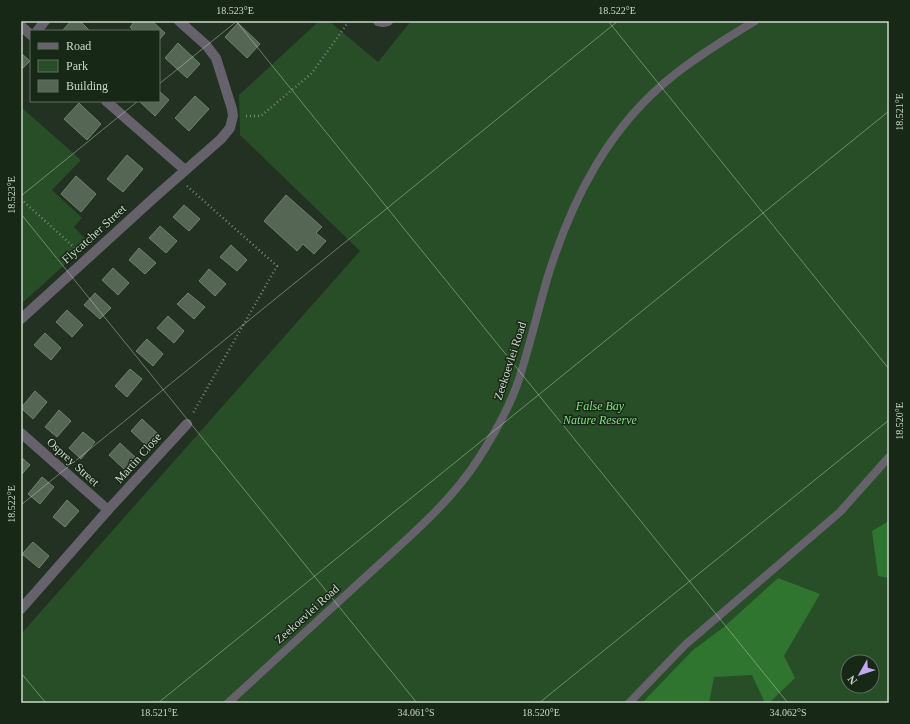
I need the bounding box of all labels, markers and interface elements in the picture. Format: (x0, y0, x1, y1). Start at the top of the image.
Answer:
text: 18.523°E (216, 5, 254, 16)
text: 18.522°E (598, 5, 636, 16)
legend (30, 30, 160, 102)
text: Road (66, 39, 91, 53)
text: Park (66, 59, 88, 73)
text: Building (66, 79, 108, 93)
text: 18.521°E (894, 93, 905, 131)
text: 18.523°E (6, 176, 17, 214)
street label: Flycatcher Street (59, 201, 130, 267)
street label: Zeekoevlei Road (491, 320, 529, 402)
park label: False Bay Nature Reserve (562, 399, 638, 427)
text: 18.520°E (894, 402, 905, 440)
street label: Martin Close (112, 430, 164, 486)
street label: Osprey Street (44, 435, 103, 490)
text: 18.522°E (6, 485, 17, 523)
street label: Zeekoevlei Road (272, 581, 342, 647)
north arrow (840, 654, 880, 694)
text: N (845, 673, 859, 687)
text: 18.521°E (140, 707, 178, 718)
text: 34.061°S (397, 707, 435, 718)
text: 18.520°E (522, 707, 560, 718)
text: 34.062°S (769, 707, 807, 718)

